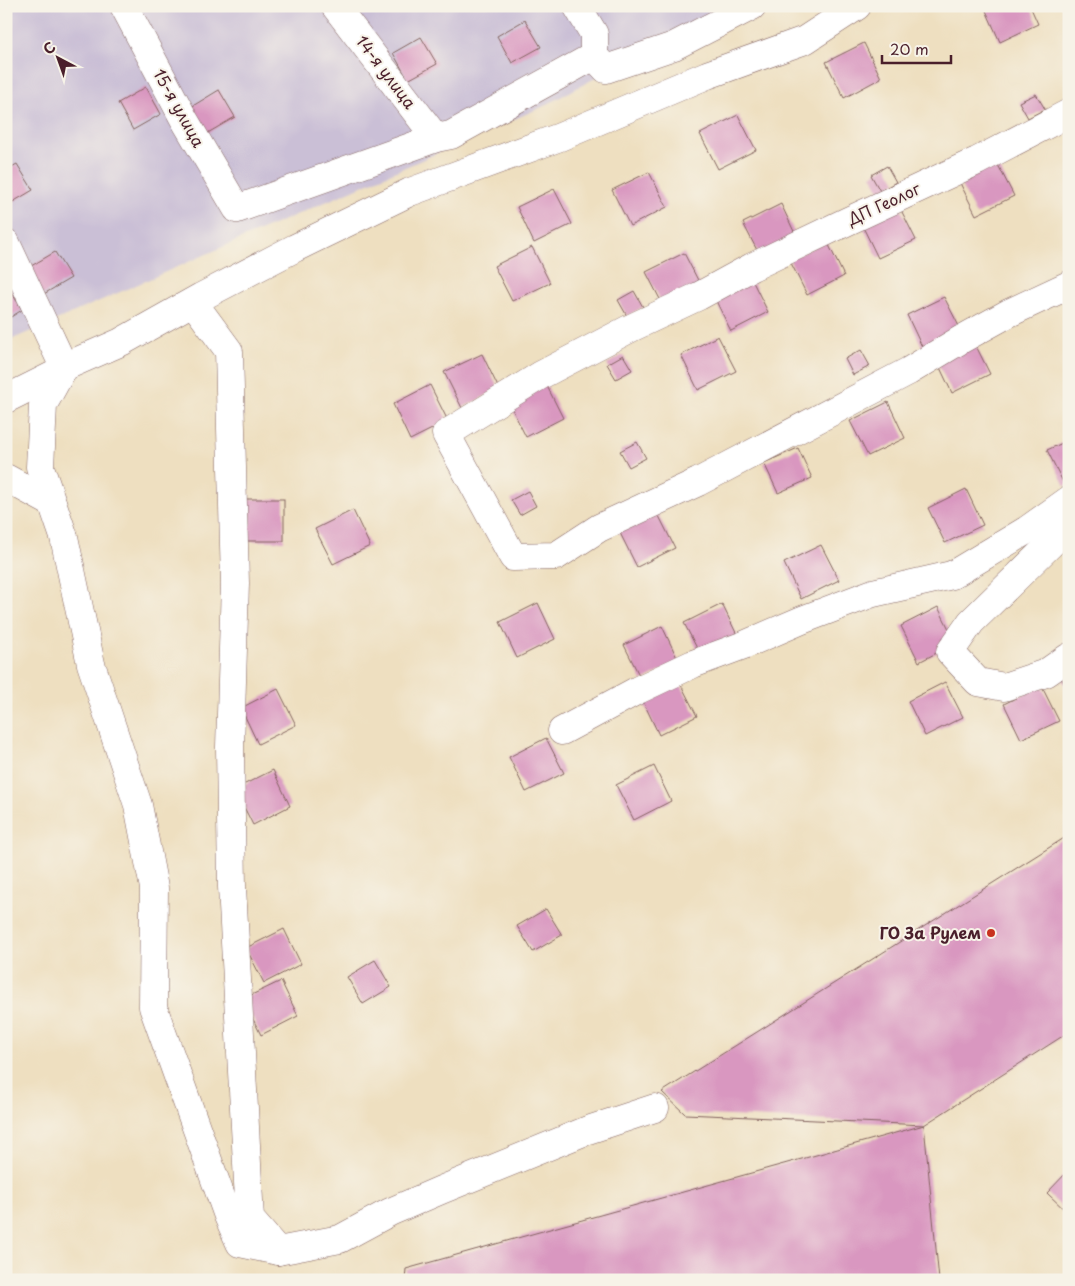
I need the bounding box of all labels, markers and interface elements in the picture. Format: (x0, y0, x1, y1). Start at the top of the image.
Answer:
street label: 14-я улица (351, 29, 423, 113)
north arrow (32, 32, 82, 82)
scale bar (882, 32, 951, 64)
text: С (38, 36, 60, 59)
text: 20 m (890, 37, 929, 60)
street label: 15-я улица (148, 64, 211, 151)
street label: ДП Геолог (842, 175, 925, 231)
place label: ГО За Рулем (879, 920, 981, 944)
marker: ГО За Рулем (985, 927, 997, 939)

